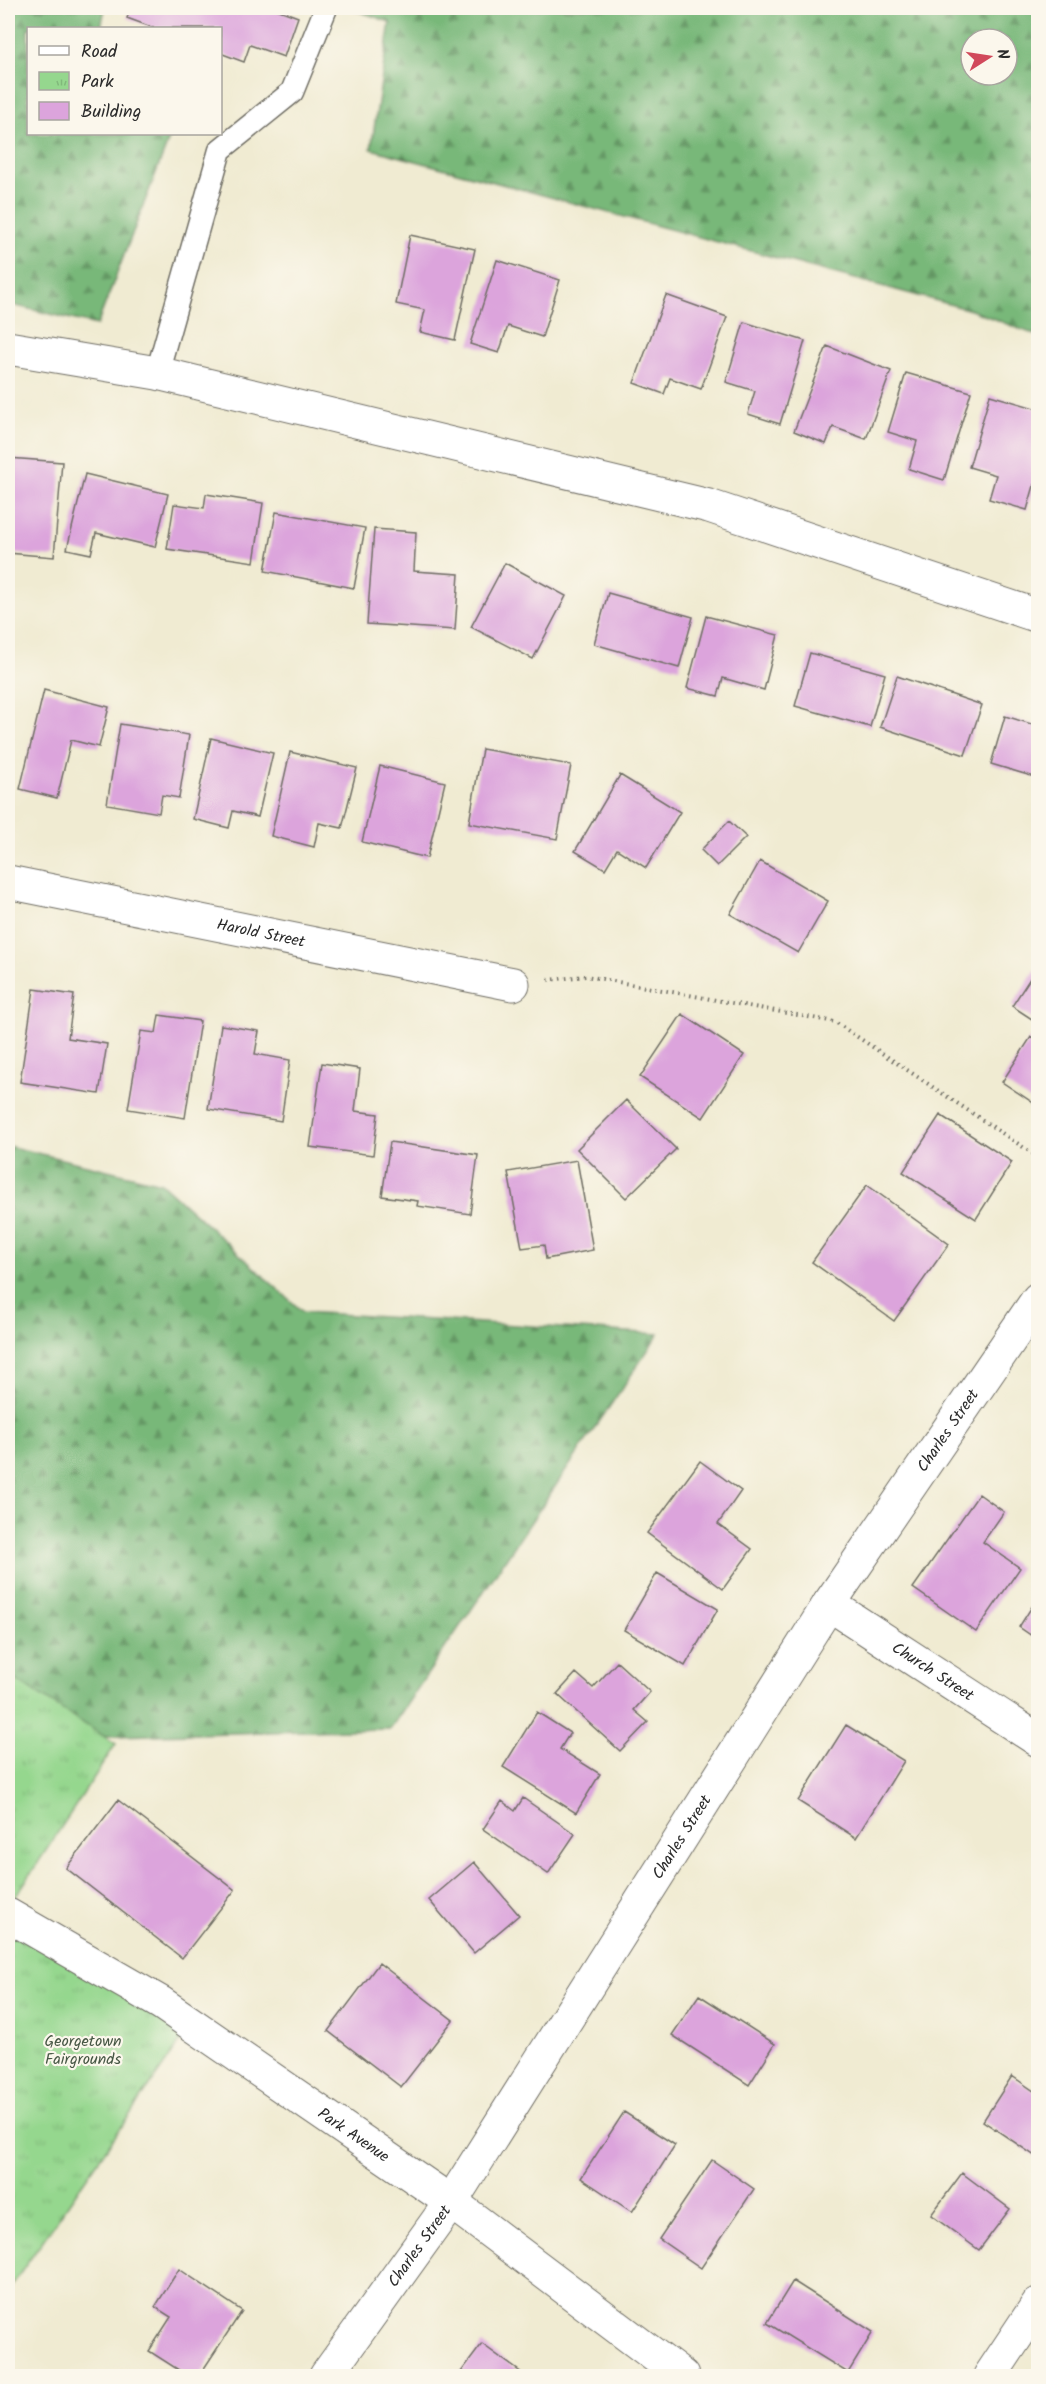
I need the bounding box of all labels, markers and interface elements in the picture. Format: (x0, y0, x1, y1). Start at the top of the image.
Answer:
legend (27, 27, 222, 135)
north arrow (959, 27, 1019, 87)
text: Road (81, 38, 118, 67)
text: N (989, 47, 1015, 62)
text: Park (81, 68, 114, 97)
text: Building (81, 98, 141, 127)
street label: Harold Street (214, 912, 308, 954)
street label: Charles Street (910, 1383, 986, 1477)
street label: Church Street (887, 1636, 980, 1708)
street label: Charles Street (645, 1789, 718, 1884)
park label: Georgetown Fairgrounds (44, 2029, 122, 2072)
street label: Park Avenue (312, 2101, 395, 2169)
street label: Charles Street (381, 2199, 458, 2292)

